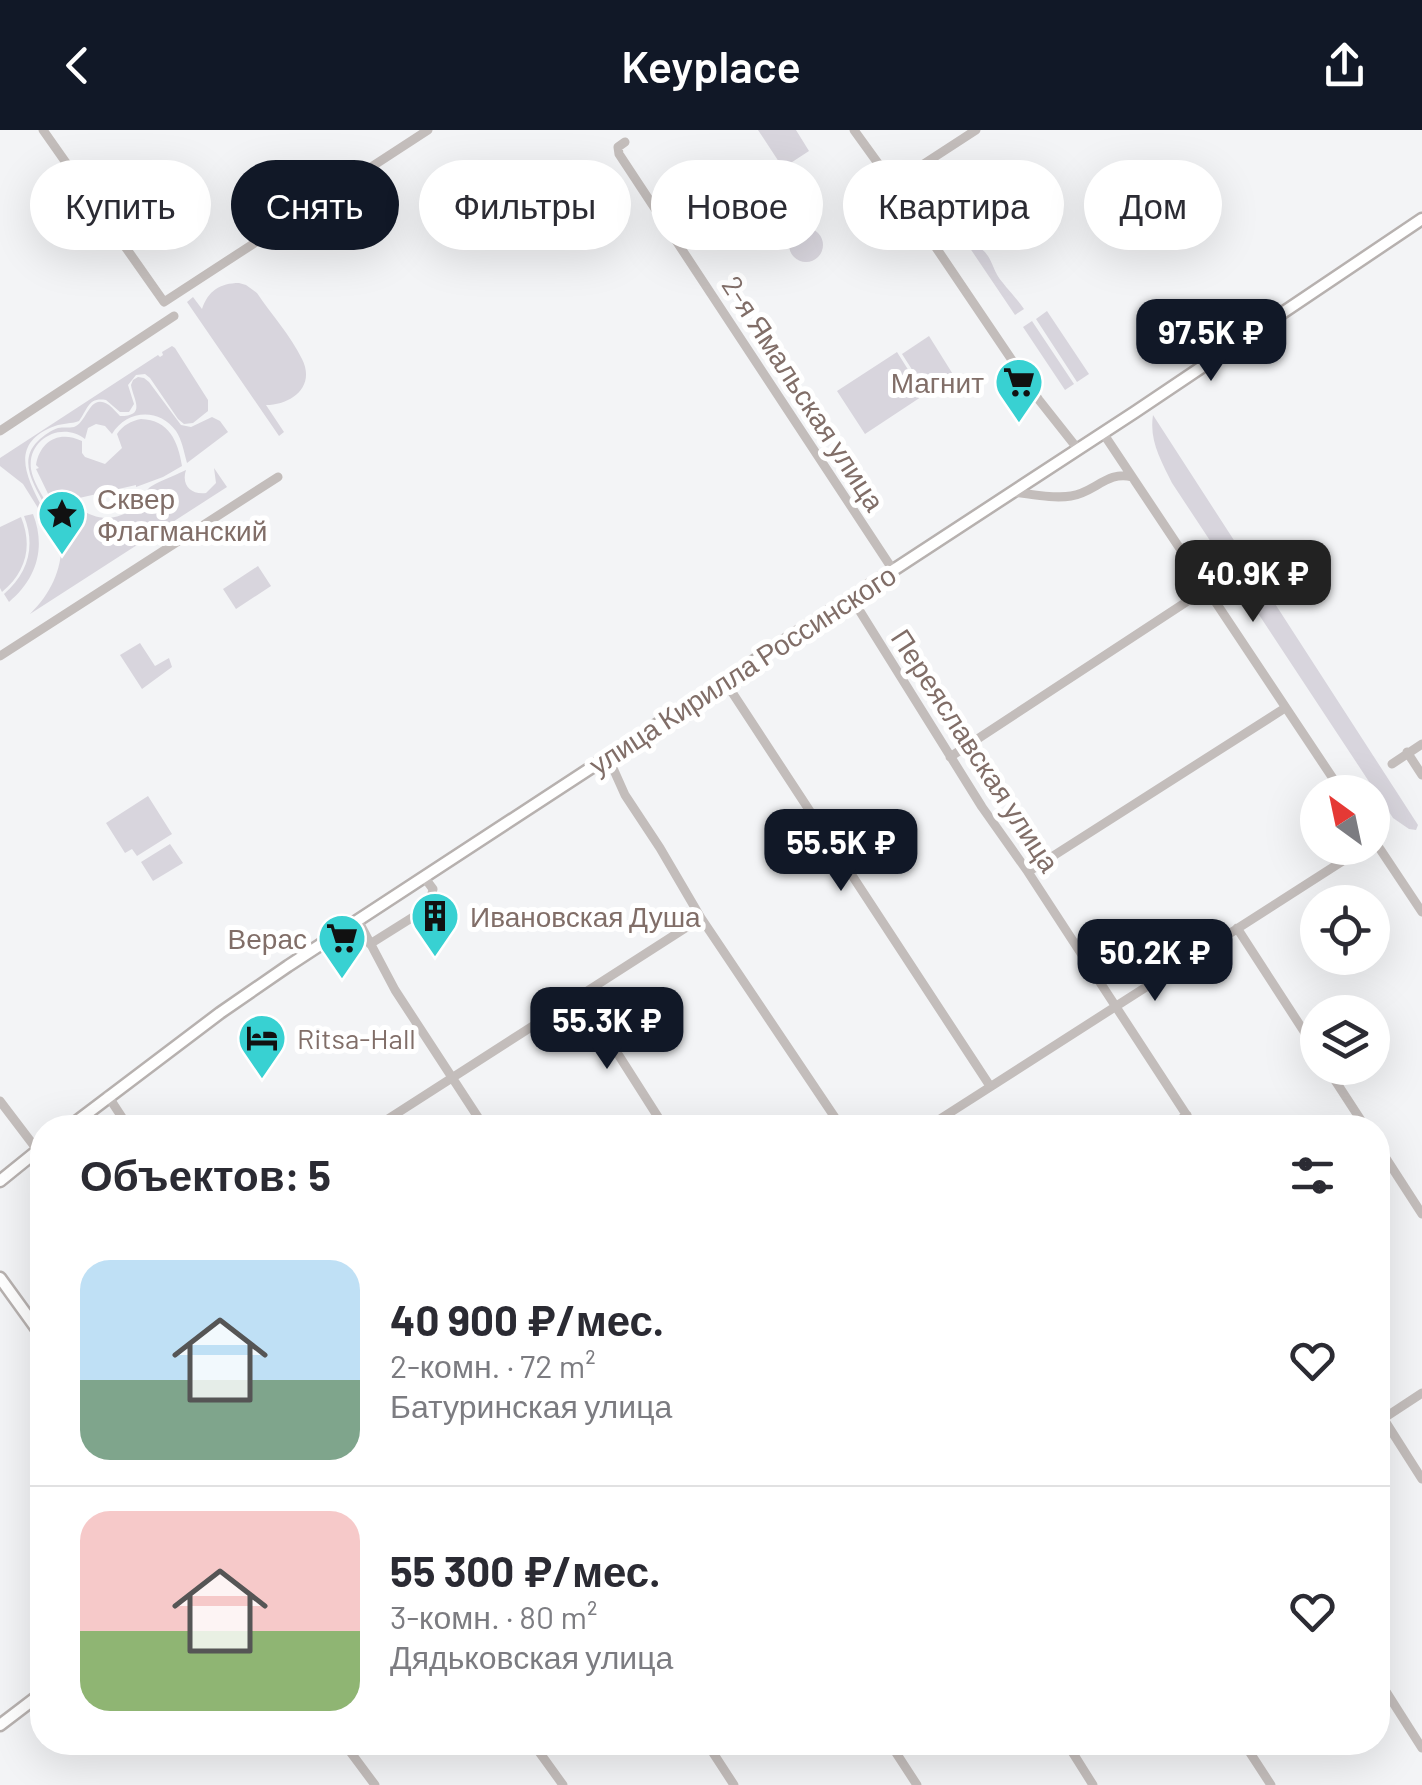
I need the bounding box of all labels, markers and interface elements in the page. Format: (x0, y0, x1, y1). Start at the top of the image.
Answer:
icon: back (50, 38, 105, 93)
text: Keyplace (621, 38, 801, 92)
icon: share (1317, 38, 1372, 93)
chip: Купить (30, 160, 211, 250)
chip: Снять (231, 160, 399, 250)
chip: Фильтры (419, 160, 631, 250)
chip: Новое (651, 160, 823, 250)
chip: Квартира (843, 160, 1064, 250)
chip: Дом (1084, 160, 1222, 250)
street label: 2-я Ямальская улица (715, 269, 893, 517)
pin: 97.5K ₽ (1119, 299, 1303, 384)
text: 97.5K ₽ (1158, 312, 1264, 350)
supermarket icon: Магнит (993, 356, 1045, 424)
place label: Магнит (891, 365, 984, 399)
place label: Сквер Флагманский (97, 481, 267, 547)
place icon: Сквер Флагманский (36, 488, 88, 556)
pin: 40.9K ₽ (1161, 540, 1345, 625)
text: 40.9K ₽ (1197, 553, 1309, 591)
street label: улица Кирилла Россинского (582, 557, 902, 781)
street label: Переяславская улица (885, 622, 1067, 878)
north arrow (1300, 775, 1390, 865)
map controls (1300, 775, 1390, 1085)
pin: 55.5K ₽ (749, 809, 933, 894)
text: 55.5K ₽ (786, 822, 896, 860)
button: locate (1300, 885, 1390, 975)
building icon: Ивановская Душа (409, 890, 461, 958)
place label: Ивановская Душа (470, 899, 701, 933)
supermarket icon: Верас (316, 912, 368, 980)
pin: 50.2K ₽ (1063, 919, 1247, 1004)
place label: Верас (228, 921, 307, 955)
text: 50.2K ₽ (1100, 932, 1210, 970)
pin: 55.3K ₽ (515, 987, 699, 1072)
button: layers (1300, 995, 1390, 1085)
text: 55.3K ₽ (552, 1000, 662, 1038)
hotel icon: Ritsa-Hall (236, 1012, 288, 1080)
place label: Ritsa-Hall (297, 1021, 416, 1055)
icon: filters (1285, 1148, 1340, 1203)
text: Объектов: 5 (80, 1149, 331, 1199)
text: 40 900 ₽/мес. (390, 1294, 664, 1344)
icon: home (160, 1300, 280, 1420)
icon: heart (1285, 1333, 1340, 1388)
text: 2-комн. · 72 m² (390, 1346, 596, 1384)
text: Батуринская улица (390, 1386, 672, 1424)
text: 55 300 ₽/мес. (390, 1545, 661, 1595)
icon: home (160, 1551, 280, 1671)
icon: heart (1285, 1584, 1340, 1639)
text: 3-комн. · 80 m² (390, 1597, 597, 1635)
text: Дядьковская улица (390, 1637, 673, 1675)

